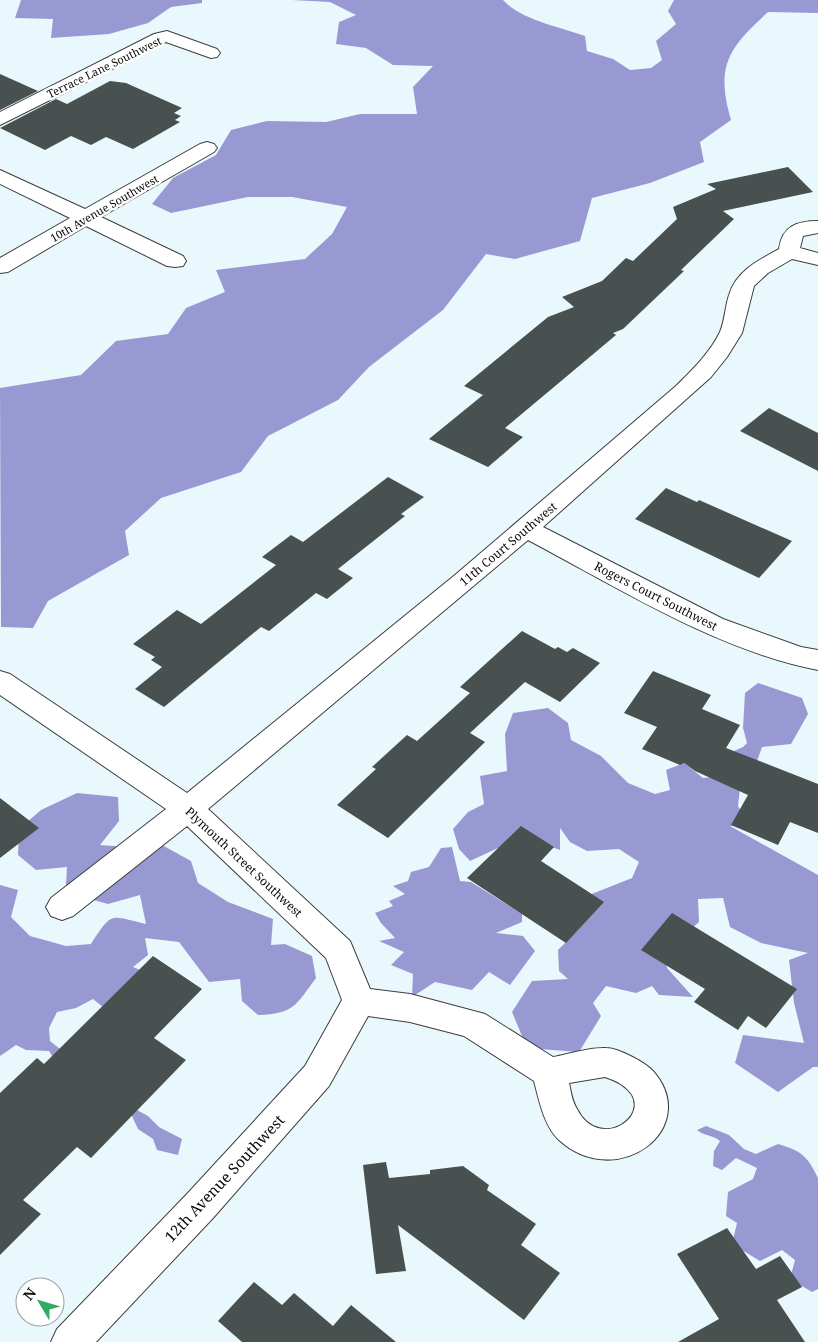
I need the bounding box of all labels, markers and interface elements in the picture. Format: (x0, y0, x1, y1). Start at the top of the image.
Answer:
street label: Terrace Lane Southwest (44, 33, 164, 101)
street label: 10th Avenue Southwest (47, 171, 161, 245)
street label: 11th Court Southwest (456, 498, 560, 590)
street label: Rogers Court Southwest (592, 558, 720, 634)
street label: Plymouth Street Southwest (182, 803, 306, 921)
street label: 12th Avenue Southwest (160, 1110, 288, 1246)
north arrow (15, 1277, 65, 1327)
text: N (18, 1283, 40, 1304)

